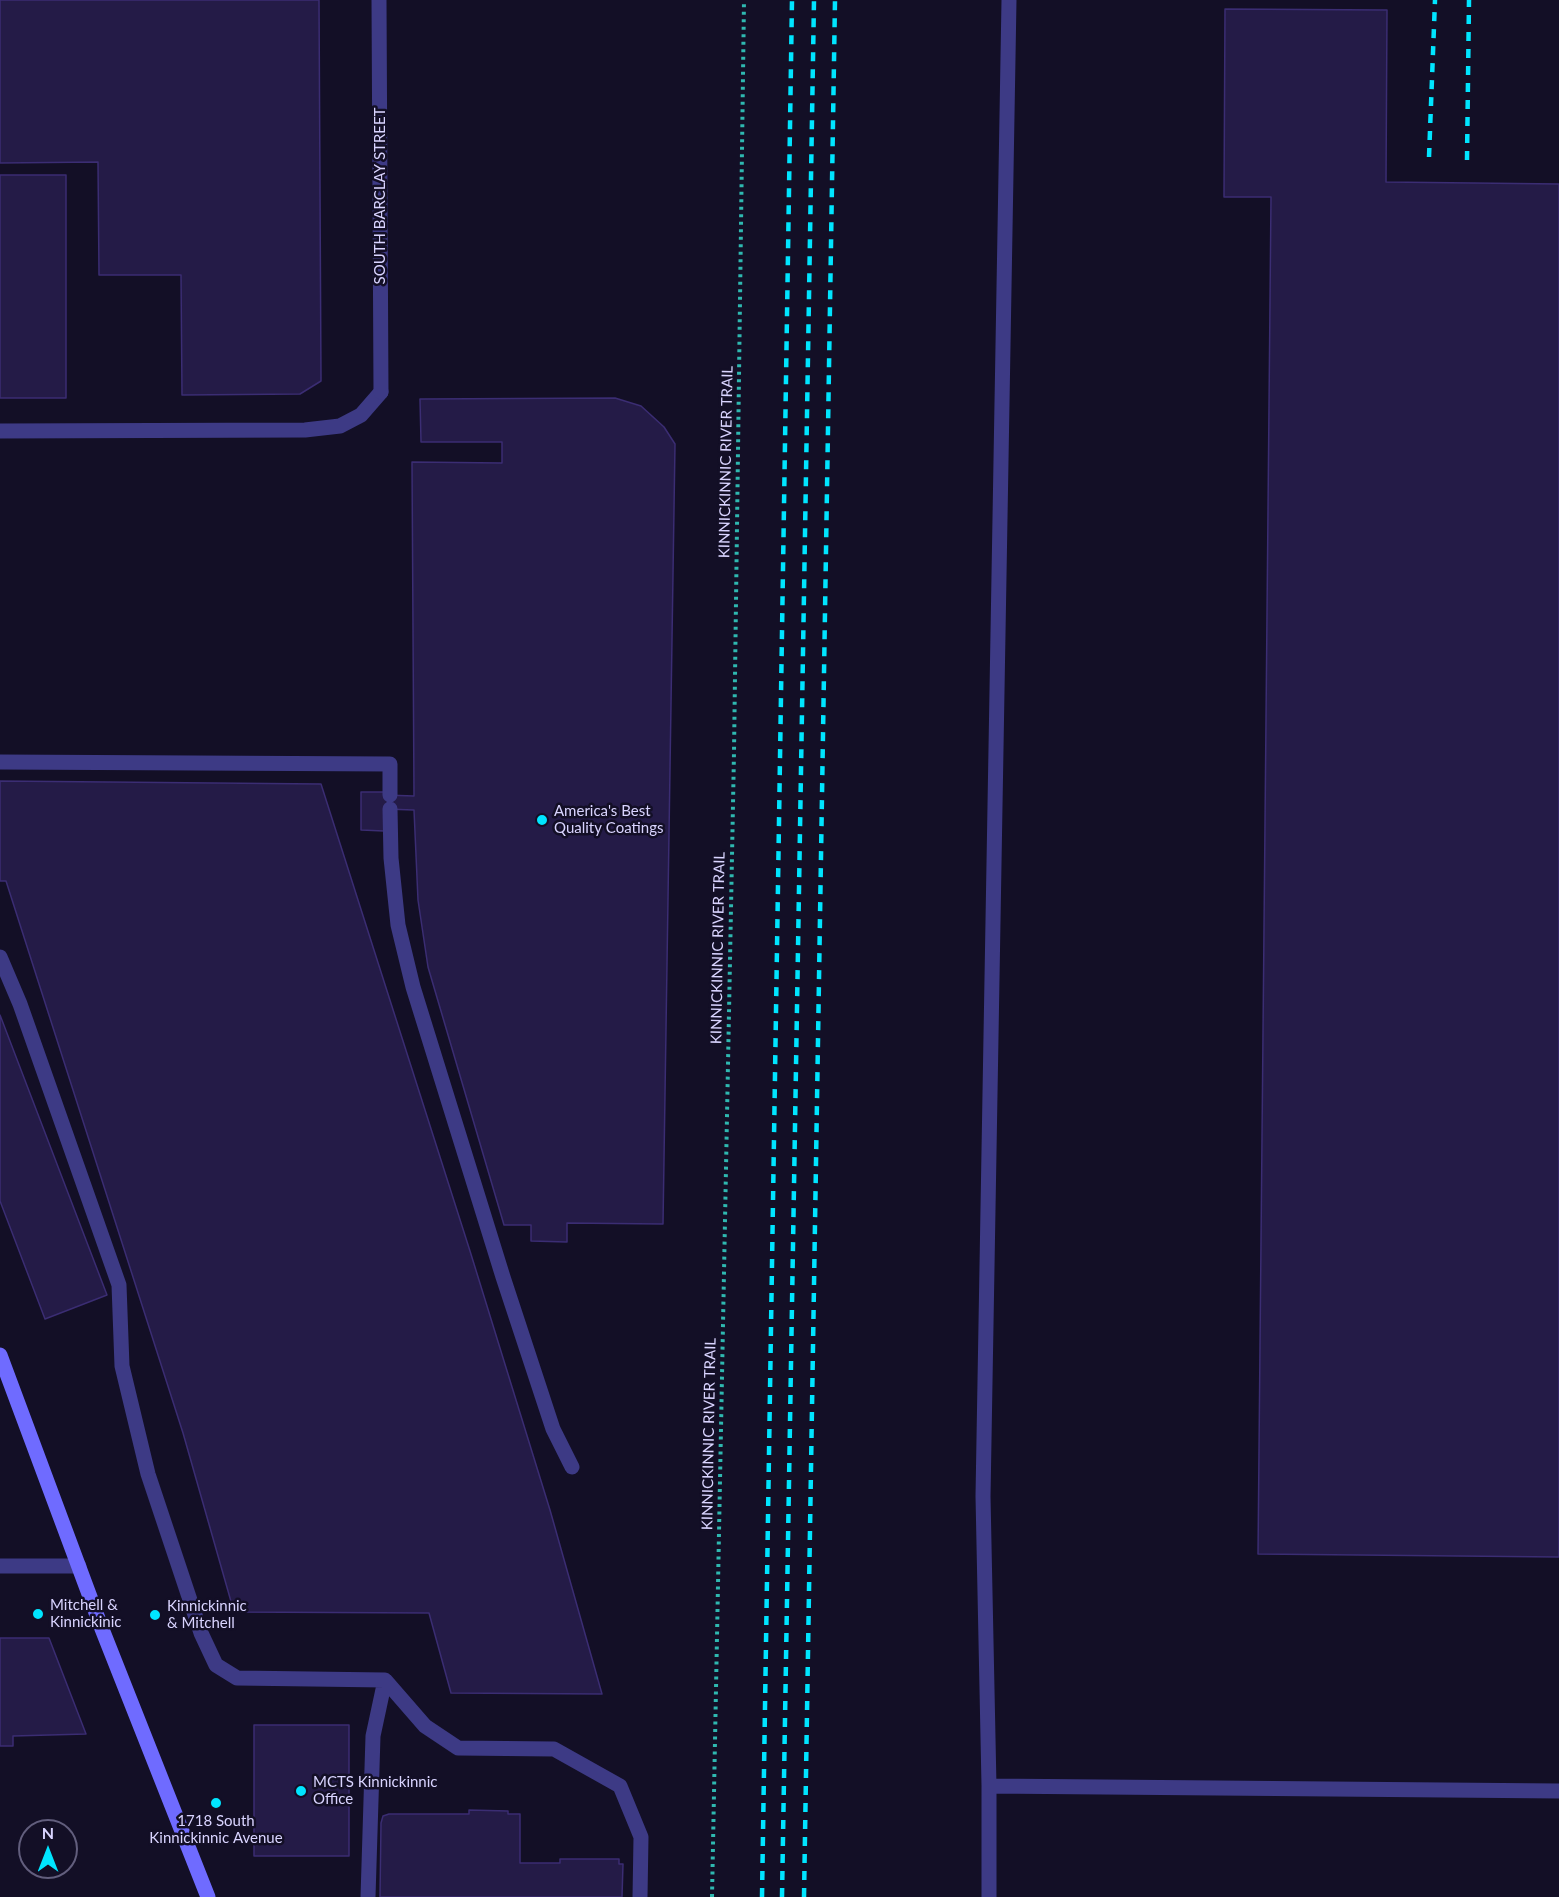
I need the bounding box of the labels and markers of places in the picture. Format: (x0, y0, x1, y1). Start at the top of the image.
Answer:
place label: America's Best Quality Coatings (554, 802, 663, 837)
marker: America's Best Quality Coatings (535, 813, 549, 827)
place label: Mitchell & Kinnickinic (50, 1596, 121, 1631)
place label: Kinnickinnic & Mitchell (167, 1597, 247, 1632)
marker: Mitchell & Kinnickinic (31, 1607, 45, 1621)
marker: Kinnickinnic & Mitchell (148, 1608, 162, 1622)
place label: MCTS Kinnickinnic Office (313, 1773, 437, 1808)
marker: MCTS Kinnickinnic Office (294, 1784, 308, 1798)
marker: 1718 South Kinnickinnic Avenue (209, 1796, 223, 1810)
place label: 1718 South Kinnickinnic Avenue (149, 1812, 283, 1847)

